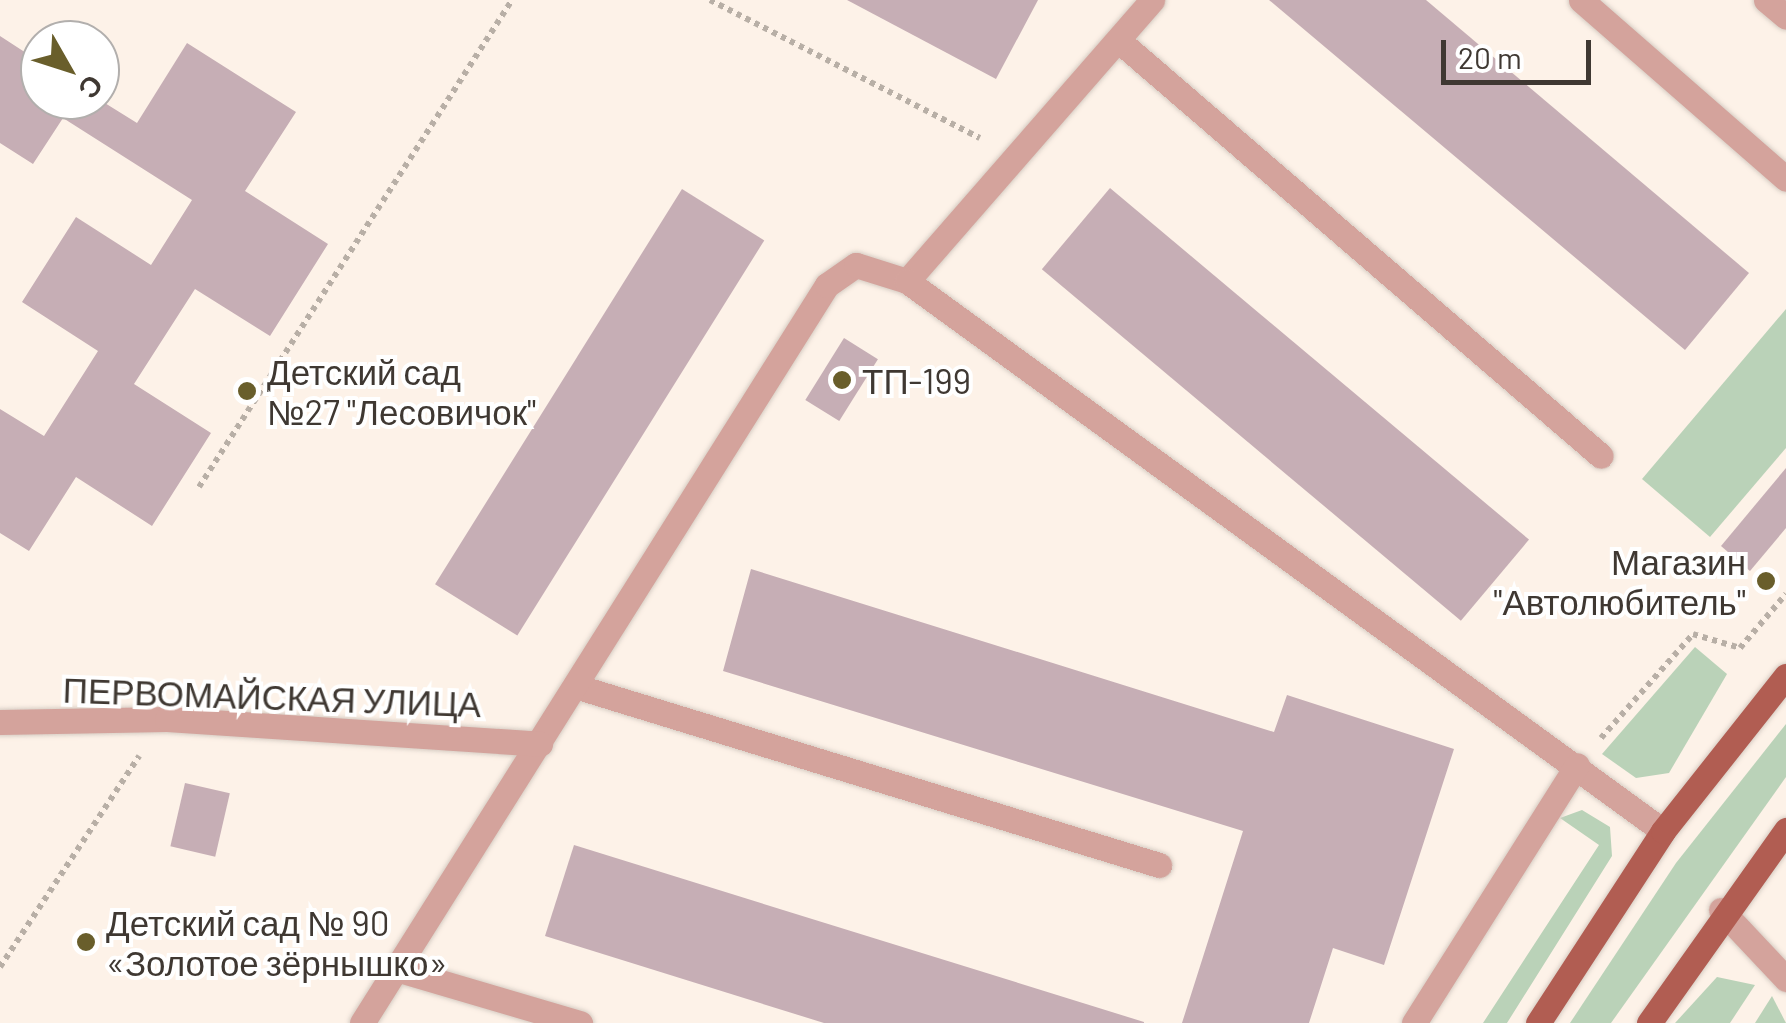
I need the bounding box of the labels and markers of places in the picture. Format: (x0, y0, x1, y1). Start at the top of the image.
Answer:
place label: Детский сад №27 "Лесовичок" (267, 350, 536, 432)
place label: ТП-199 (862, 359, 971, 401)
marker: ТП-199 (831, 369, 853, 391)
marker: Детский сад №27 "Лесовичок" (236, 380, 258, 402)
place label: Магазин "Автолюбитель" (1493, 540, 1746, 622)
marker: Магазин "Автолюбитель" (1755, 570, 1777, 592)
place label: Детский сад № 90 «Золотое зёрнышко» (106, 901, 447, 983)
marker: Детский сад № 90 «Золотое зёрнышко» (75, 931, 97, 953)

